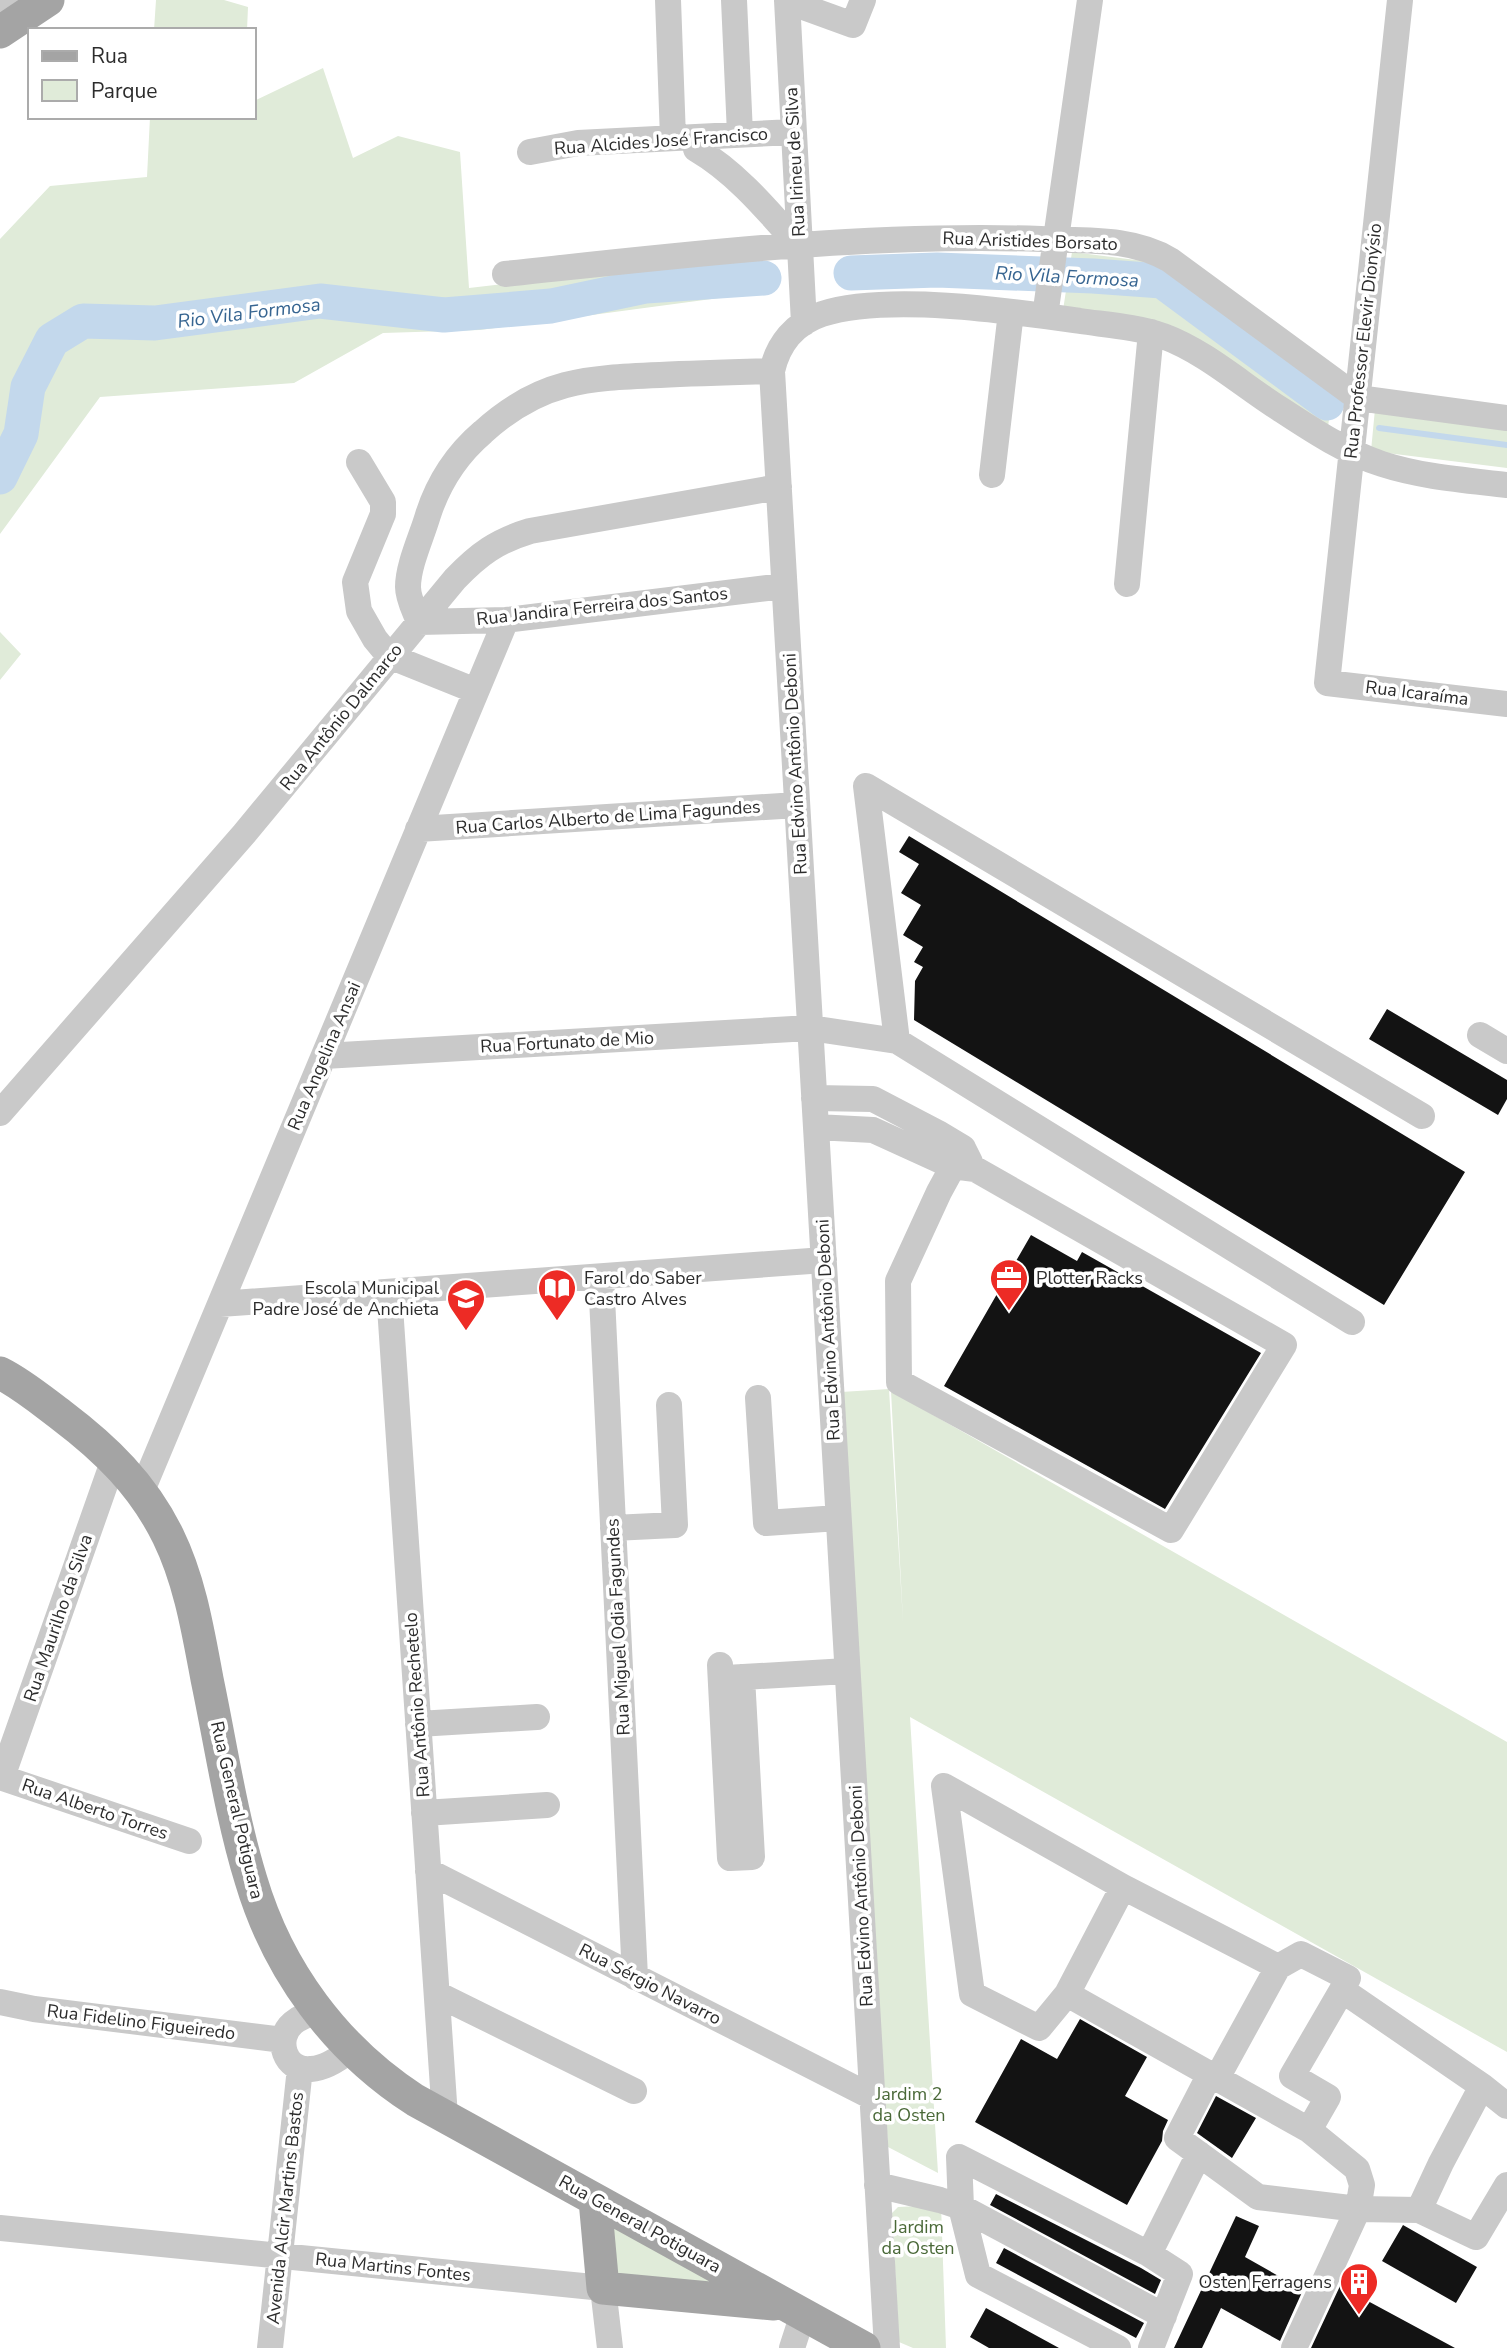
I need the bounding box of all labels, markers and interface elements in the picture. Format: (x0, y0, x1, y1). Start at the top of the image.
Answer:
legend (28, 28, 256, 119)
text: Rua (91, 42, 128, 70)
text: Parque (91, 77, 158, 105)
street label: Rua Irineu de Silva (779, 87, 811, 237)
street label: Rua Alcides José Francisco (553, 122, 769, 160)
street label: Rua Professor Elevir Dionýsio (1339, 222, 1387, 460)
street label: Rua Aristides Borsato (942, 226, 1118, 256)
water label: Rio Vila Formosa (994, 260, 1140, 294)
water label: Rio Vila Formosa (176, 291, 322, 335)
street label: Rua Jandira Ferreira dos Santos (475, 581, 729, 631)
street label: Rua Antônio Dalmarco (274, 639, 408, 795)
street label: Rua Edvino Antônio Deboni (777, 653, 813, 875)
street label: Rua Icaraíma (1364, 675, 1470, 711)
street label: Rua Carlos Alberto de Lima Fagundes (455, 794, 761, 840)
street label: Rua Angelina Ansai (282, 978, 366, 1134)
street label: Rua Fortunato de Mio (479, 1025, 655, 1059)
street label: Rua Edvino Antônio Deboni (810, 1219, 846, 1441)
office icon: Plotter Racks (988, 1257, 1030, 1312)
place label: Farol do Saber Castro Alves (584, 1266, 702, 1311)
place label: Plotter Racks (1036, 1266, 1143, 1290)
library icon: Farol do Saber Castro Alves (536, 1267, 578, 1322)
place label: Escola Municipal Padre José de Anchieta (253, 1276, 440, 1321)
school or university icon: Escola Municipal Padre José de Anchieta (445, 1277, 487, 1332)
street label: Rua Miguel Odia Fagundes (600, 1518, 636, 1736)
street label: Rua Maurilho da Silva (18, 1531, 98, 1705)
street label: Rua Antônio Rechetelo (399, 1612, 435, 1798)
street label: Rua General Potiguara (205, 1719, 269, 1901)
street label: Rua Alberto Torres (19, 1773, 171, 1845)
street label: Rua Edvino Antônio Deboni (843, 1785, 879, 2007)
street label: Rua Sérgio Navarro (575, 1938, 725, 2030)
street label: Rua Fidelino Figueiredo (45, 1999, 237, 2045)
park label: Jardim 2 da Osten (872, 2082, 946, 2127)
street label: Avenida Alcir Martins Bastos (261, 2091, 309, 2325)
street label: Rua General Potiguara (555, 2169, 725, 2279)
park label: Jardim da Osten (881, 2215, 955, 2260)
street label: Rua Martins Fontes (314, 2247, 472, 2287)
building icon: Osten Ferragens (1338, 2261, 1380, 2316)
place label: Osten Ferragens (1199, 2270, 1332, 2294)

